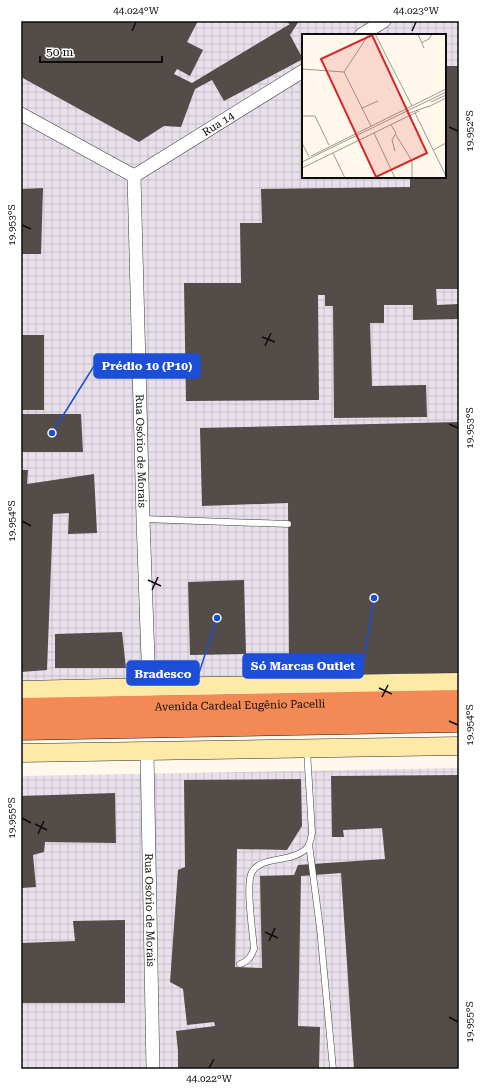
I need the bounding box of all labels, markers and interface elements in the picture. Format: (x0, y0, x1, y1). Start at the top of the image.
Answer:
text: 44.024°W (113, 5, 160, 16)
text: 44.023°W (393, 5, 440, 16)
inset map (302, 34, 446, 178)
scale bar (40, 38, 162, 64)
text: 50 m (46, 45, 73, 59)
street label: Rua 14 (200, 109, 238, 139)
text: 19.952°S (464, 110, 475, 152)
text: 19.953°S (6, 204, 17, 246)
callout: Prédio 10 (P10) (94, 354, 200, 378)
text: Prédio 10 (P10) (102, 359, 192, 373)
street label: Rua Osório de Morais (133, 394, 149, 508)
text: 19.953°S (464, 407, 475, 449)
text: 19.954°S (6, 500, 17, 542)
callout: Só Marcas Outlet (243, 654, 363, 678)
text: Só Marcas Outlet (251, 659, 355, 673)
callout: Bradesco (127, 661, 199, 685)
text: Bradesco (135, 667, 192, 681)
street label: Avenida Cardeal Eugênio Pacelli (155, 697, 326, 714)
text: 19.954°S (464, 704, 475, 746)
text: 19.955°S (6, 797, 17, 839)
street label: Rua Osório de Morais (142, 853, 157, 967)
text: 19.955°S (464, 1001, 475, 1043)
text: 44.022°W (186, 1073, 233, 1084)

